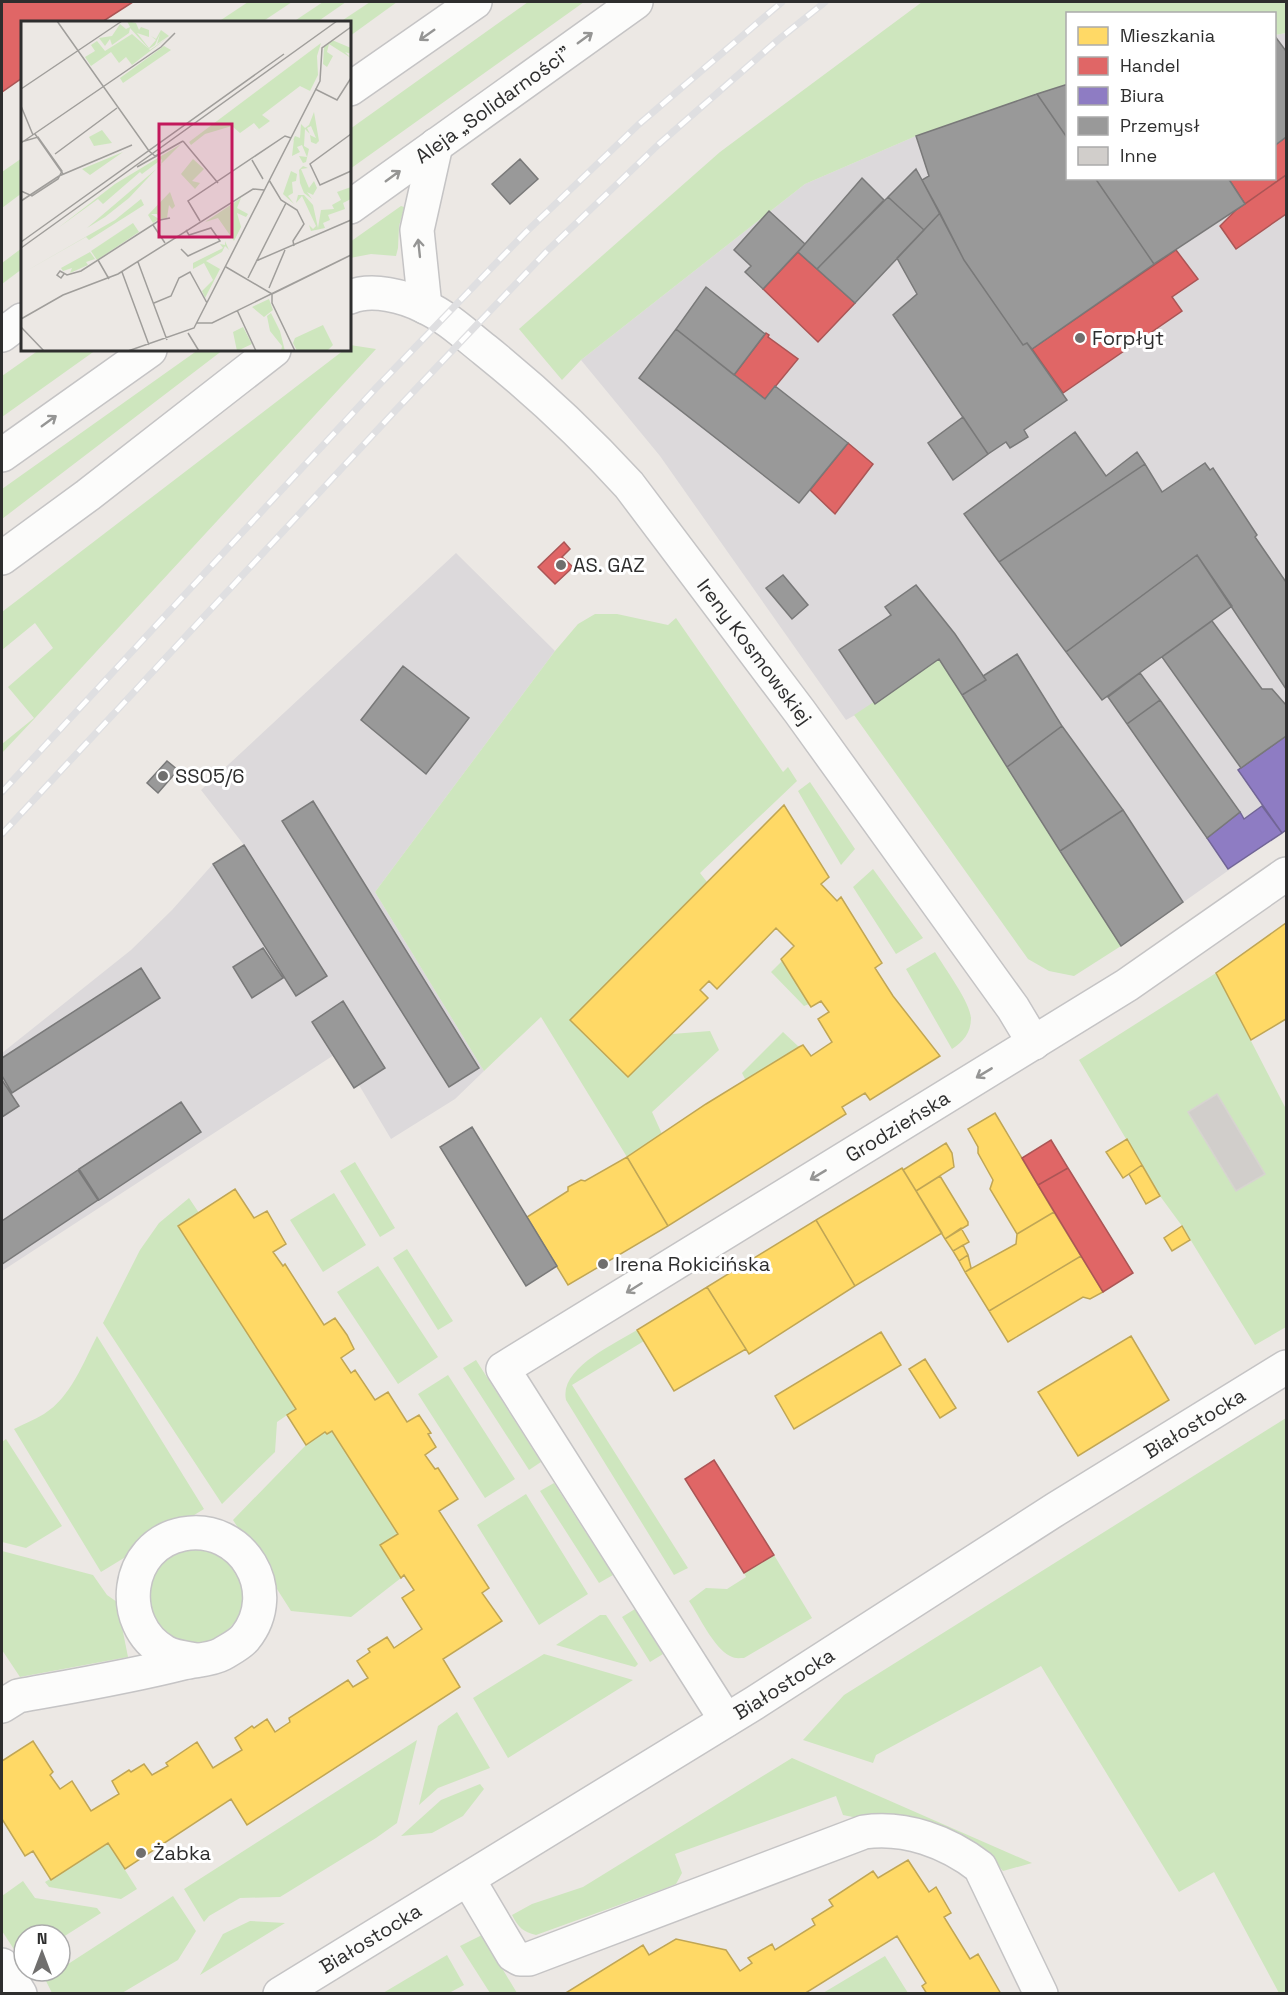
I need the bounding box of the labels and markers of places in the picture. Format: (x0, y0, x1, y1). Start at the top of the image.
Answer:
place label: Forpłyt (1092, 325, 1164, 351)
marker: Forpłyt (1073, 331, 1087, 345)
place label: AS. GAZ (573, 552, 645, 578)
marker: AS. GAZ (554, 558, 568, 572)
place label: SSO5/6 (175, 763, 245, 789)
marker: SSO5/6 (156, 769, 170, 783)
place label: Irena Rokicińska (615, 1251, 770, 1277)
marker: Irena Rokicińska (596, 1257, 610, 1271)
place label: Żabka (153, 1840, 211, 1866)
marker: Żabka (134, 1846, 148, 1860)

